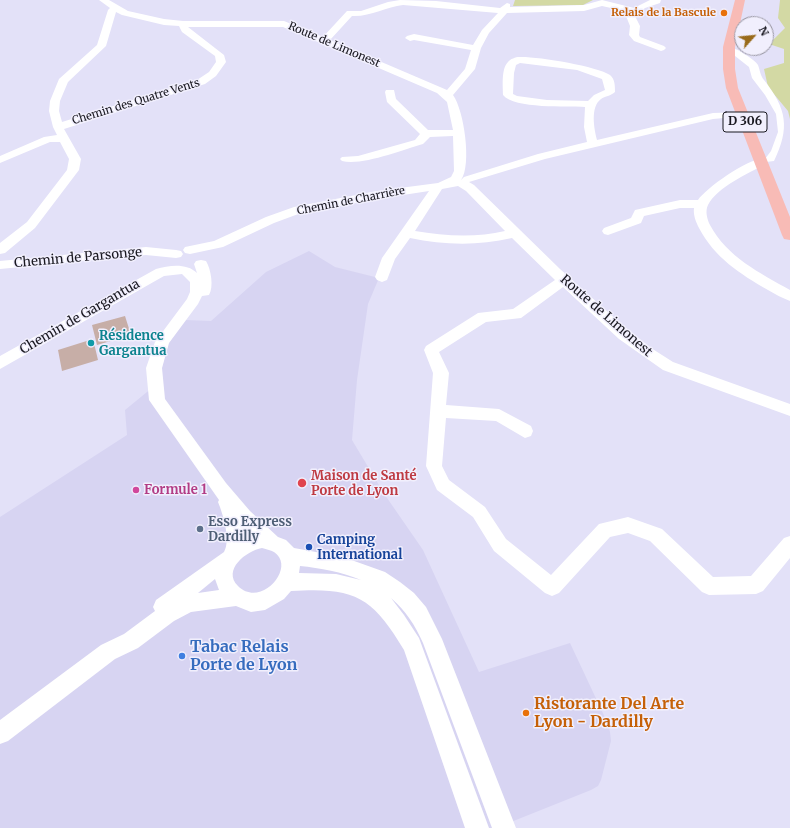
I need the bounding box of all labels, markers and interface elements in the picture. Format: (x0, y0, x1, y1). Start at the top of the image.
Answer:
place label: Relais de la Bascule (611, 6, 716, 20)
marker: Relais de la Bascule (719, 8, 729, 18)
north arrow (734, 16, 774, 56)
street label: Route de Limonest (286, 20, 382, 70)
text: N (756, 24, 772, 38)
street label: Chemin des Quatre Vents (71, 76, 201, 128)
road number: D 306 (723, 112, 767, 132)
street label: Chemin de Charrière (296, 184, 406, 218)
street label: Chemin de Parsonge (13, 245, 143, 271)
street label: Route de Limonest (557, 272, 655, 360)
street label: Chemin de Gargantua (17, 276, 143, 358)
place label: Résidence Gargantua (99, 328, 166, 359)
marker: Résidence Gargantua (86, 338, 96, 348)
place label: Maison de Santé Porte de Lyon (311, 468, 416, 499)
marker: Maison de Santé Porte de Lyon (296, 477, 308, 489)
place label: Formule 1 (144, 482, 207, 498)
marker: Formule 1 (131, 485, 141, 495)
place label: Esso Express Dardilly (208, 514, 292, 545)
marker: Esso Express Dardilly (195, 524, 205, 534)
place label: Camping International (317, 532, 402, 563)
marker: Camping International (304, 542, 314, 552)
place label: Tabac Relais Porte de Lyon (190, 637, 297, 675)
marker: Tabac Relais Porte de Lyon (177, 651, 187, 661)
place label: Ristorante Del Arte Lyon - Dardilly (534, 694, 684, 732)
marker: Ristorante Del Arte Lyon - Dardilly (521, 708, 531, 718)

